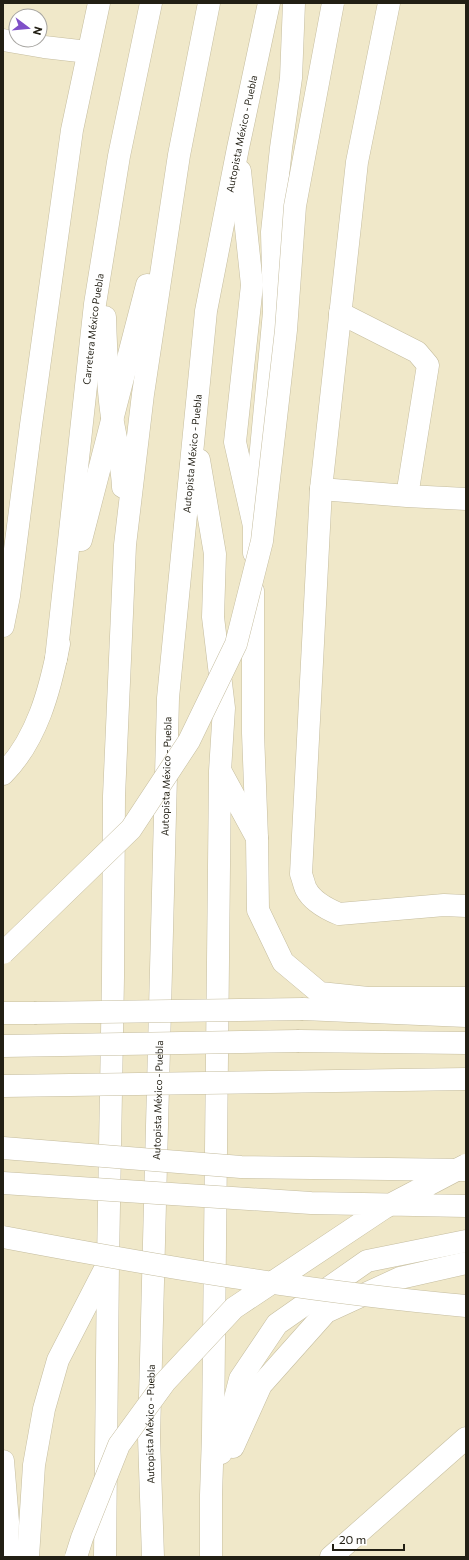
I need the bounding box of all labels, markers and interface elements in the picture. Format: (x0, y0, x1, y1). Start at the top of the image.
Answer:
north arrow (8, 8, 48, 48)
text: N (31, 25, 45, 37)
street label: Autopista México - Puebla (223, 74, 259, 193)
street label: Carretera México Puebla (80, 273, 106, 385)
street label: Autopista México - Puebla (180, 394, 204, 513)
street label: Autopista México - Puebla (158, 716, 174, 836)
street label: Autopista México - Puebla (150, 1040, 165, 1160)
street label: Autopista México - Puebla (143, 1364, 157, 1484)
scale bar (333, 1526, 404, 1552)
text: 20 m (339, 1532, 366, 1546)

